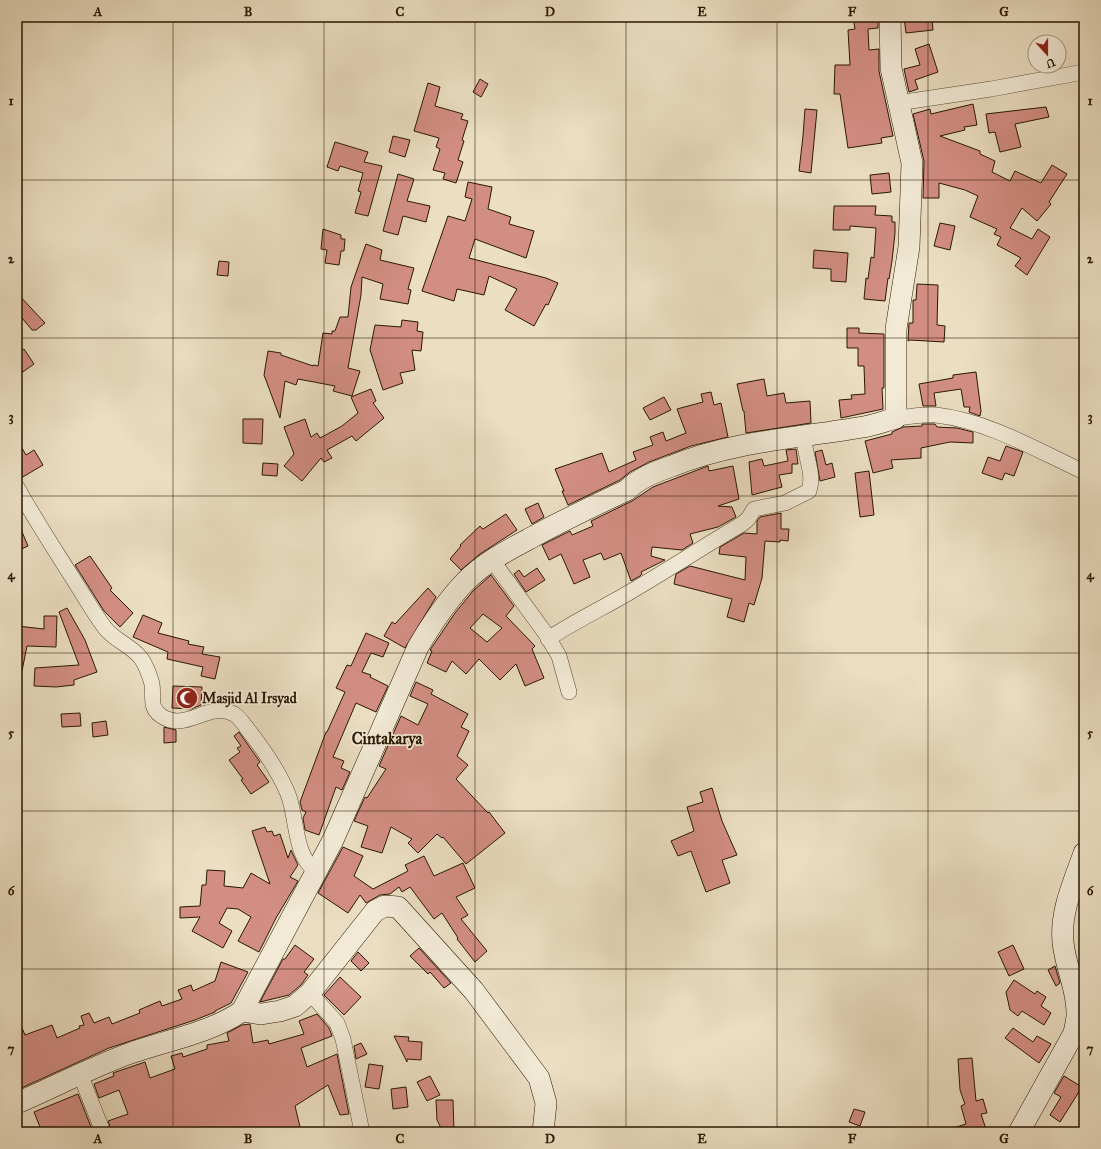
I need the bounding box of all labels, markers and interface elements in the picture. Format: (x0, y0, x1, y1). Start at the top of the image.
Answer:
text: A (93, 4, 103, 20)
text: B (244, 4, 253, 20)
text: C (396, 4, 405, 20)
text: D (545, 4, 555, 20)
text: E (697, 4, 707, 20)
text: F (848, 4, 857, 20)
text: G (999, 4, 1009, 20)
north arrow (1027, 34, 1067, 74)
text: U (1044, 55, 1057, 71)
text: 1 (8, 93, 14, 109)
text: 1 (1087, 93, 1093, 109)
text: 2 (8, 251, 15, 267)
text: 2 (1087, 251, 1094, 267)
text: 3 (8, 409, 14, 425)
text: 3 (1087, 409, 1093, 425)
text: 4 (7, 567, 15, 583)
text: 4 (1086, 567, 1094, 583)
mosque icon: Masjid Al Irsyad (174, 685, 200, 711)
place label: Masjid Al Irsyad (202, 690, 298, 708)
text: 5 (8, 725, 15, 741)
text: 5 (1087, 725, 1094, 741)
district label: Cintakarya (352, 729, 424, 749)
text: 6 (8, 883, 16, 899)
text: 6 (1087, 883, 1095, 899)
text: 7 (8, 1041, 15, 1057)
text: 7 (1087, 1041, 1094, 1057)
text: A (93, 1131, 103, 1147)
text: B (244, 1131, 253, 1147)
text: C (396, 1131, 405, 1147)
text: D (545, 1131, 555, 1147)
text: E (697, 1131, 707, 1147)
text: F (848, 1131, 857, 1147)
text: G (999, 1131, 1009, 1147)

